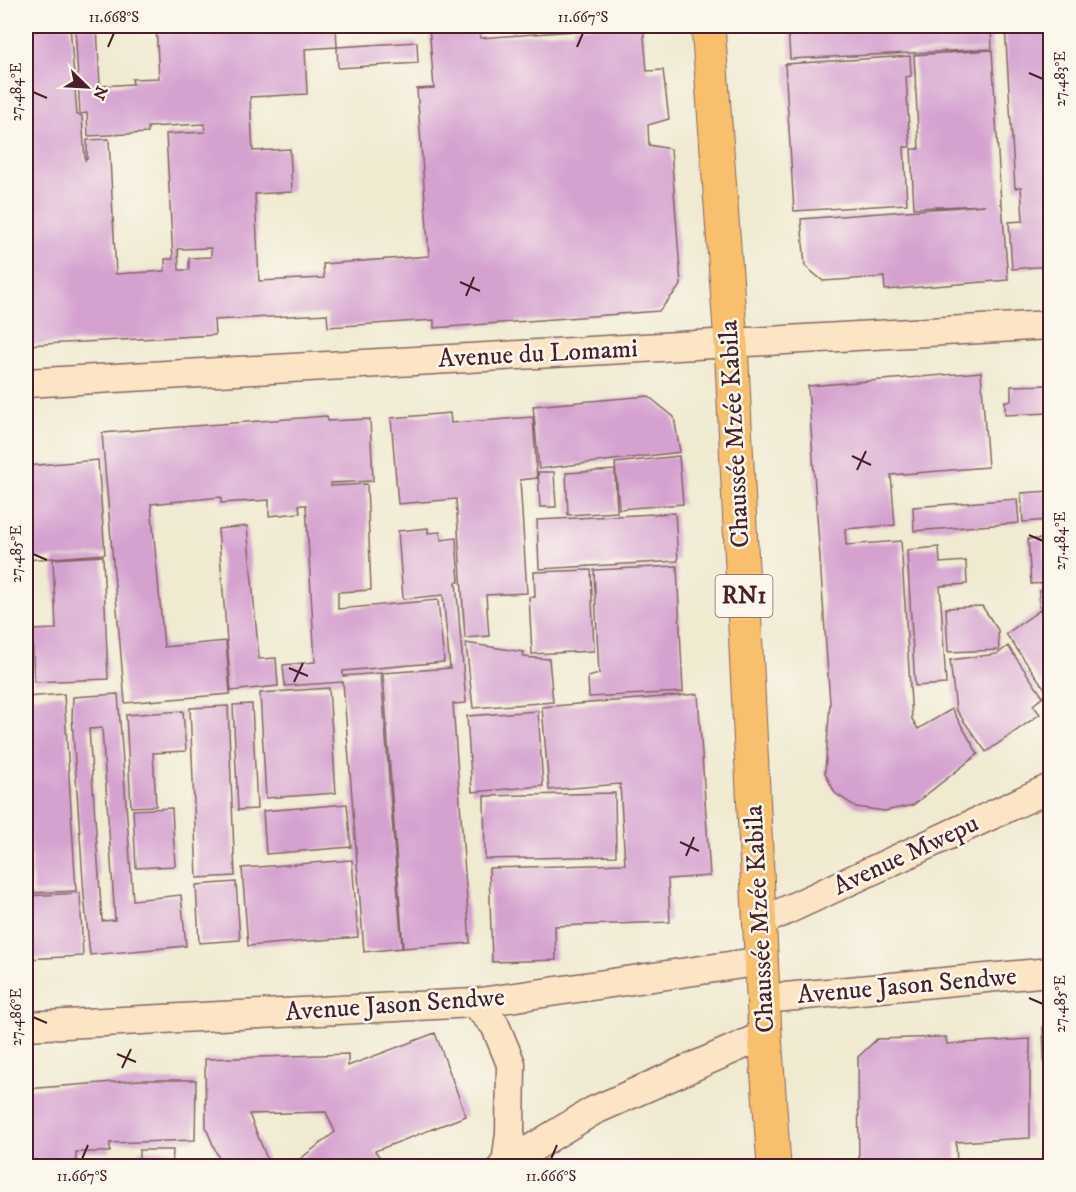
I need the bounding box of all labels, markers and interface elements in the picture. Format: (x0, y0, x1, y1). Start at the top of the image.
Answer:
text: 11.668°S (89, 8, 139, 27)
text: 11.667°S (558, 8, 609, 27)
text: 27.483°E (1051, 51, 1070, 107)
north arrow (57, 57, 117, 117)
text: 27.484°E (7, 62, 26, 121)
text: N (88, 83, 112, 103)
street label: Chaussée Mzée Kabila (713, 319, 757, 549)
street label: Avenue du Lomami (437, 332, 639, 376)
text: 27.484°E (1051, 511, 1070, 570)
text: 27.485°E (7, 525, 26, 583)
road number: RN1 (716, 575, 772, 617)
street label: Chaussée Mzée Kabila (738, 804, 782, 1034)
street label: Avenue Mwepu (828, 807, 984, 903)
street label: Avenue Jason Sendwe (796, 960, 1018, 1012)
text: 27.485°E (1051, 975, 1070, 1033)
street label: Avenue Jason Sendwe (284, 981, 506, 1029)
text: 27.486°E (7, 988, 26, 1046)
text: 11.667°S (57, 1167, 108, 1186)
text: 11.666°S (526, 1167, 576, 1186)

